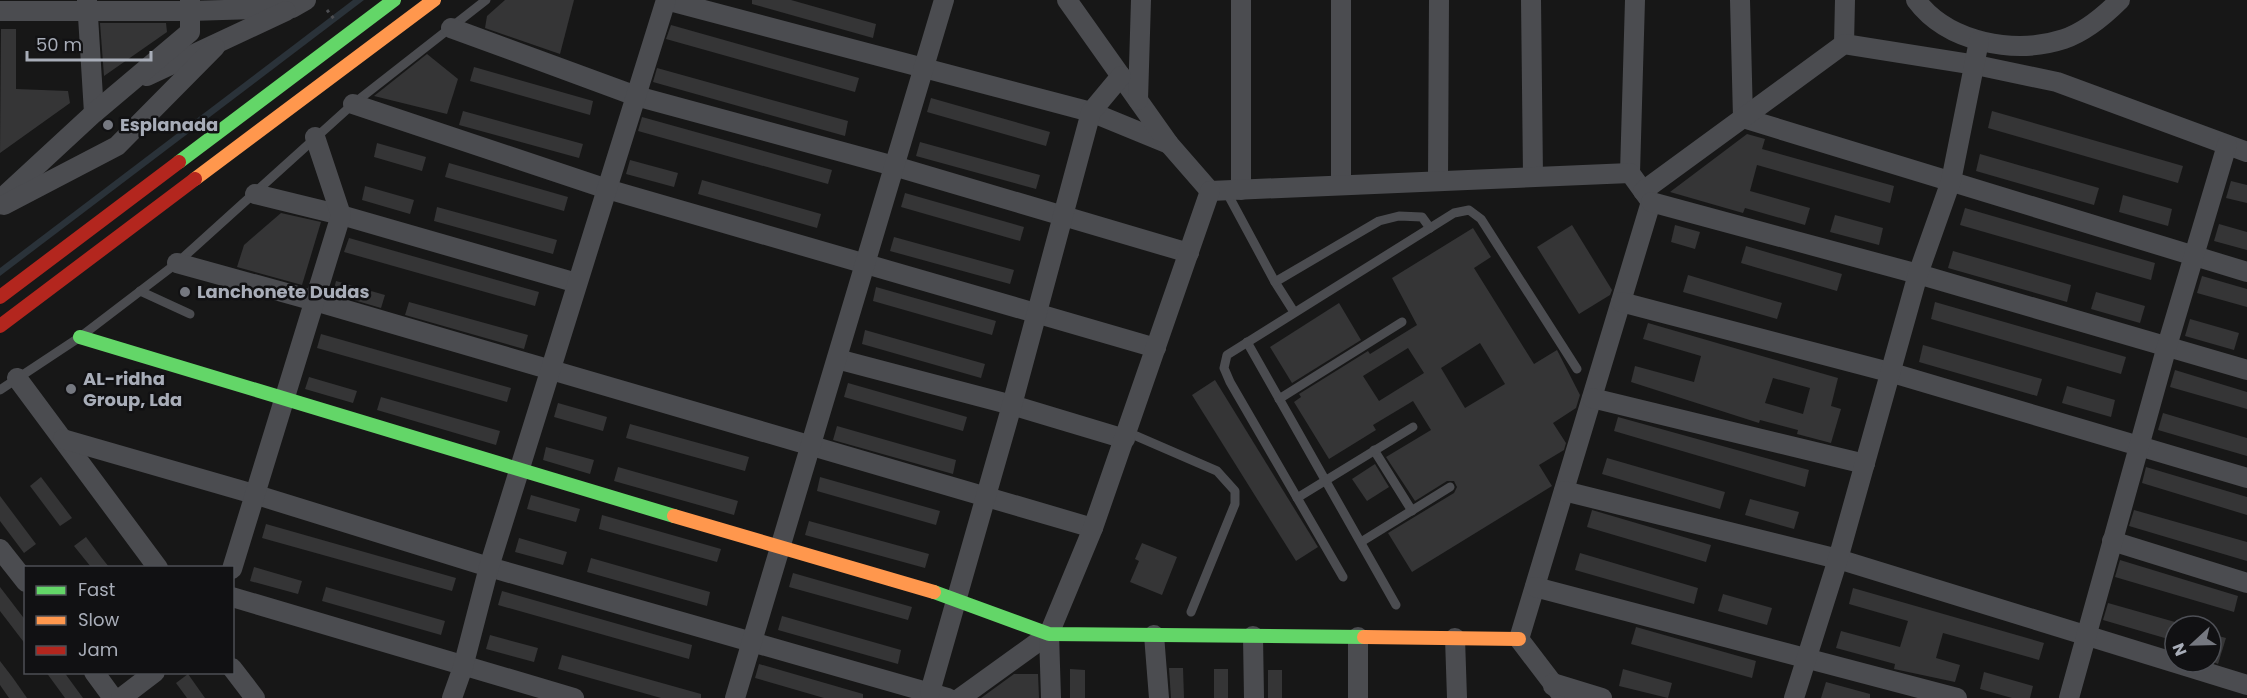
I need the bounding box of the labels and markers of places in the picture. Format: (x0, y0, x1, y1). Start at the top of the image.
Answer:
place label: Esplanada (120, 112, 218, 137)
marker: Esplanada (101, 118, 115, 132)
place label: Lanchonete Dudas (197, 279, 370, 304)
marker: Lanchonete Dudas (178, 285, 192, 299)
place label: AL-ridha Group, Lda (83, 366, 182, 412)
marker: AL-ridha Group, Lda (64, 382, 78, 396)

